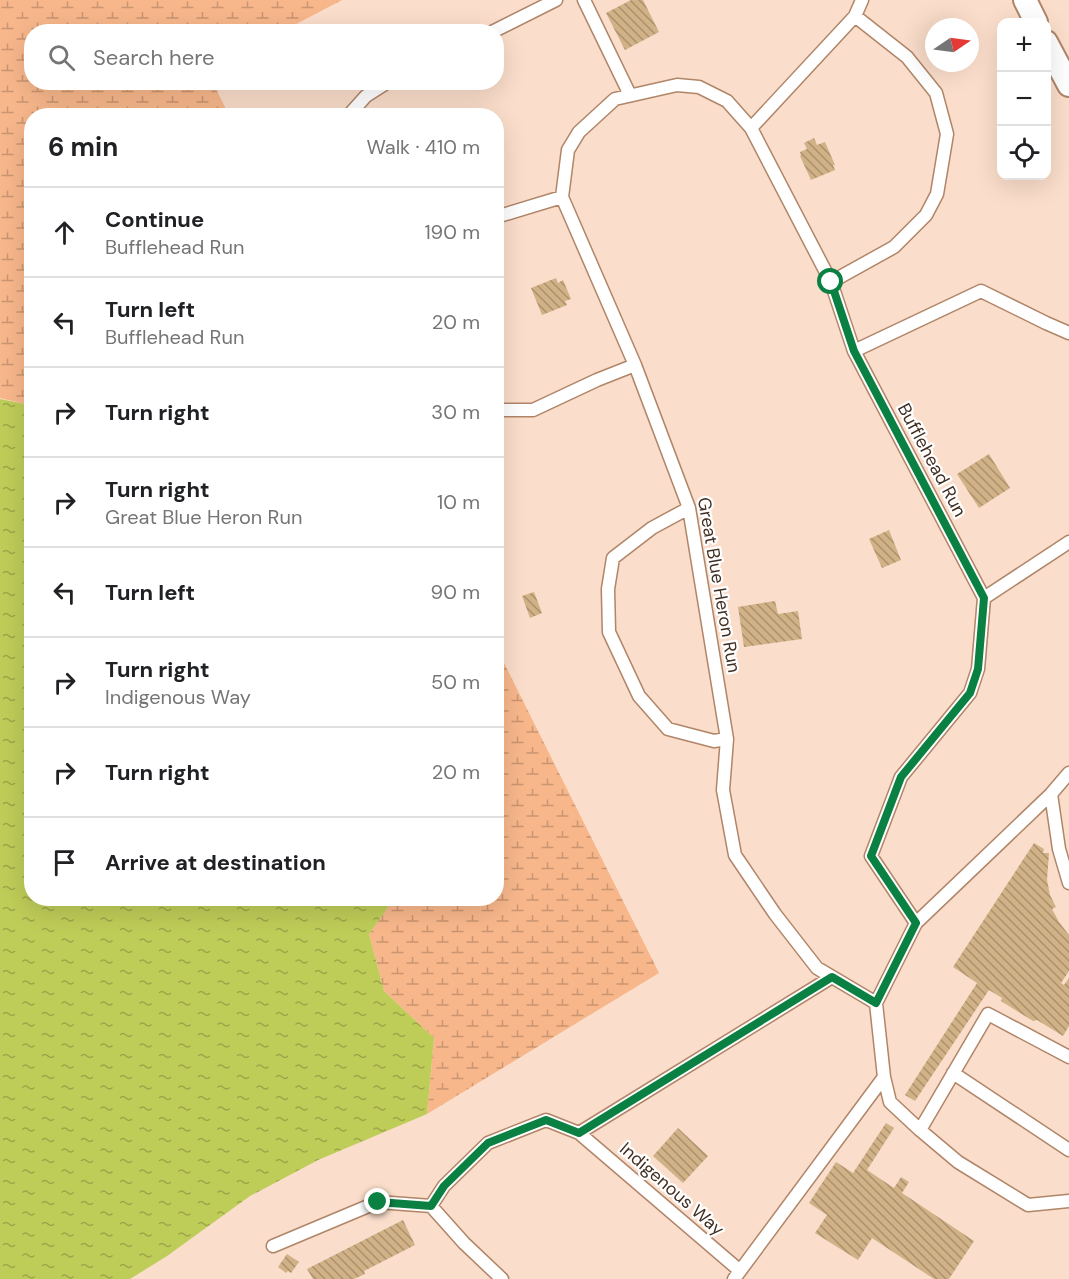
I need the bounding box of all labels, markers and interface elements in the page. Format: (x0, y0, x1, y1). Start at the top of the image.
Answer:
north arrow (925, 18, 979, 72)
map controls (997, 18, 1051, 180)
button: + (997, 18, 1051, 72)
search box (24, 24, 504, 90)
icon: search (45, 41, 78, 74)
text: Search here (93, 43, 214, 72)
button: − (997, 72, 1051, 126)
button: locate (997, 126, 1051, 180)
text: 6 min (48, 130, 118, 164)
text: Walk · 410 m (366, 134, 480, 160)
text: Continue (105, 205, 204, 234)
icon: ahead (48, 216, 81, 249)
text: 190 m (424, 219, 480, 245)
text: Bufflehead Run (105, 234, 244, 260)
route start (817, 268, 843, 294)
text: Turn left (105, 295, 195, 324)
icon: left (48, 306, 81, 339)
text: 20 m (432, 309, 480, 335)
text: Bufflehead Run (105, 324, 244, 350)
icon: right (48, 396, 81, 429)
text: Turn right (105, 398, 210, 427)
text: 30 m (431, 399, 480, 425)
street label: Bufflehead Run (892, 399, 972, 521)
text: Turn right (105, 475, 210, 504)
icon: right (48, 486, 81, 519)
text: 10 m (437, 489, 480, 515)
street label: Great Blue Heron Run (692, 495, 746, 675)
text: Great Blue Heron Run (105, 504, 302, 530)
icon: left (48, 576, 81, 609)
text: Turn left (105, 578, 195, 607)
text: 90 m (431, 579, 480, 605)
text: Turn right (105, 655, 210, 684)
icon: right (48, 666, 81, 699)
text: 50 m (431, 669, 480, 695)
text: Indigenous Way (105, 684, 251, 710)
icon: right (48, 756, 81, 789)
text: Turn right (105, 758, 210, 787)
text: 20 m (432, 759, 480, 785)
icon: arrive (48, 846, 81, 879)
text: Arrive at destination (105, 848, 326, 877)
street label: Indigenous Way (615, 1137, 729, 1241)
route end (364, 1188, 390, 1214)

